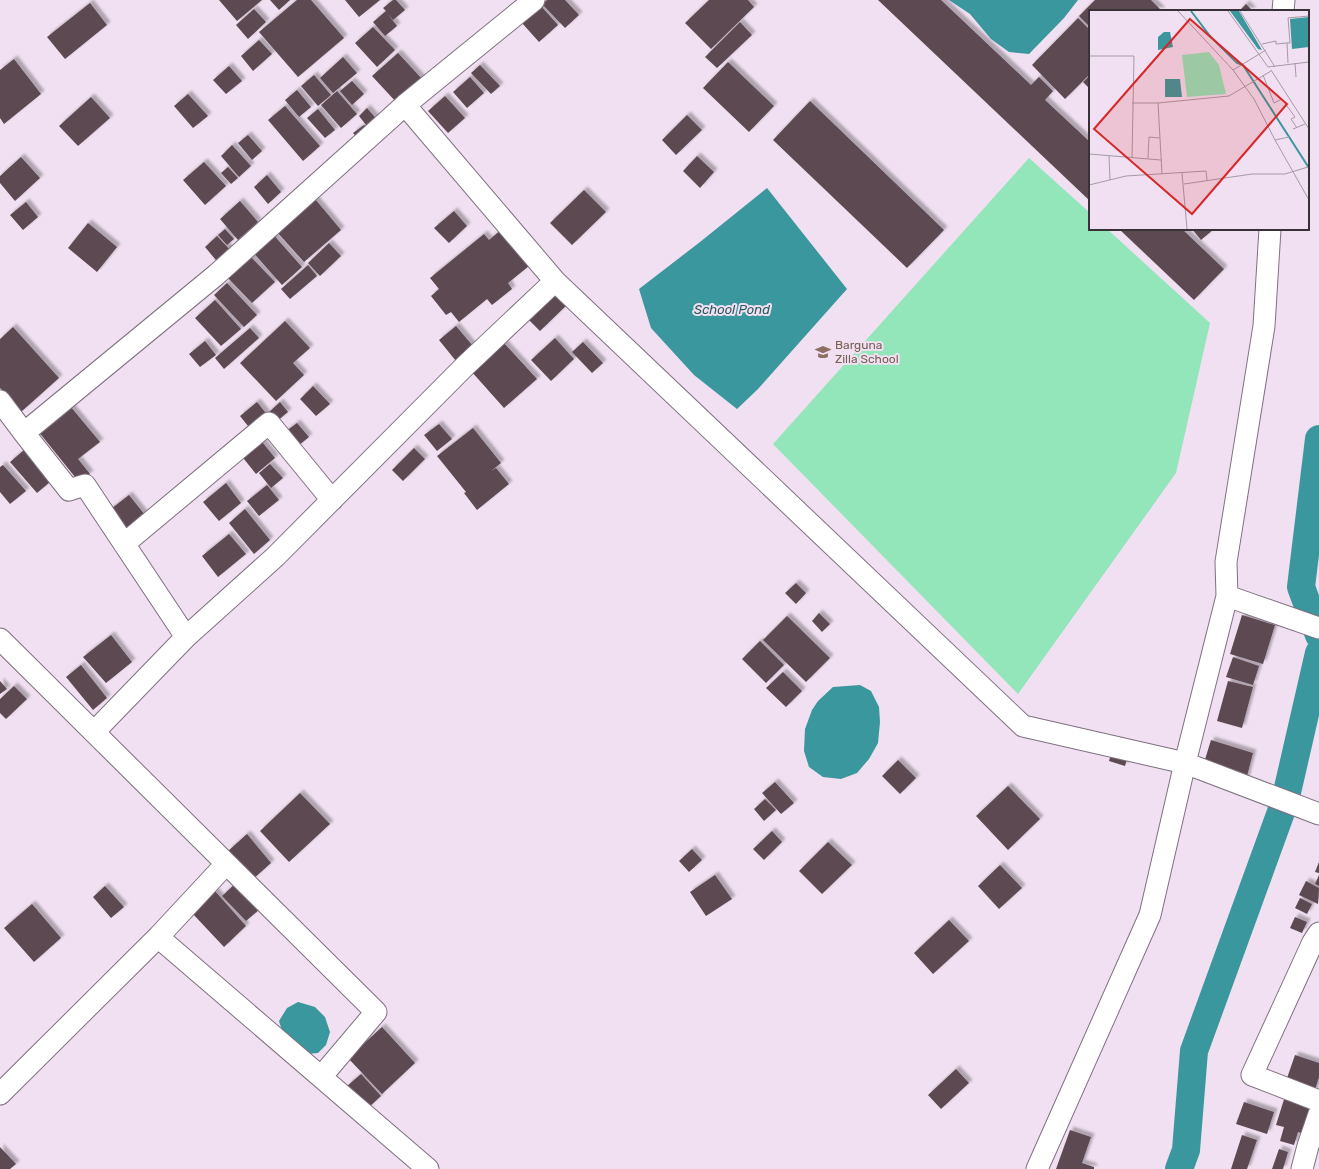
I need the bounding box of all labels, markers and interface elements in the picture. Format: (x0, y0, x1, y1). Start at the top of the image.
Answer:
inset map (1089, 10, 1309, 230)
water label: School Pond (694, 302, 770, 317)
place label: Barguna Zilla School (835, 338, 899, 366)
school or university icon: Barguna Zilla School (814, 343, 832, 361)

